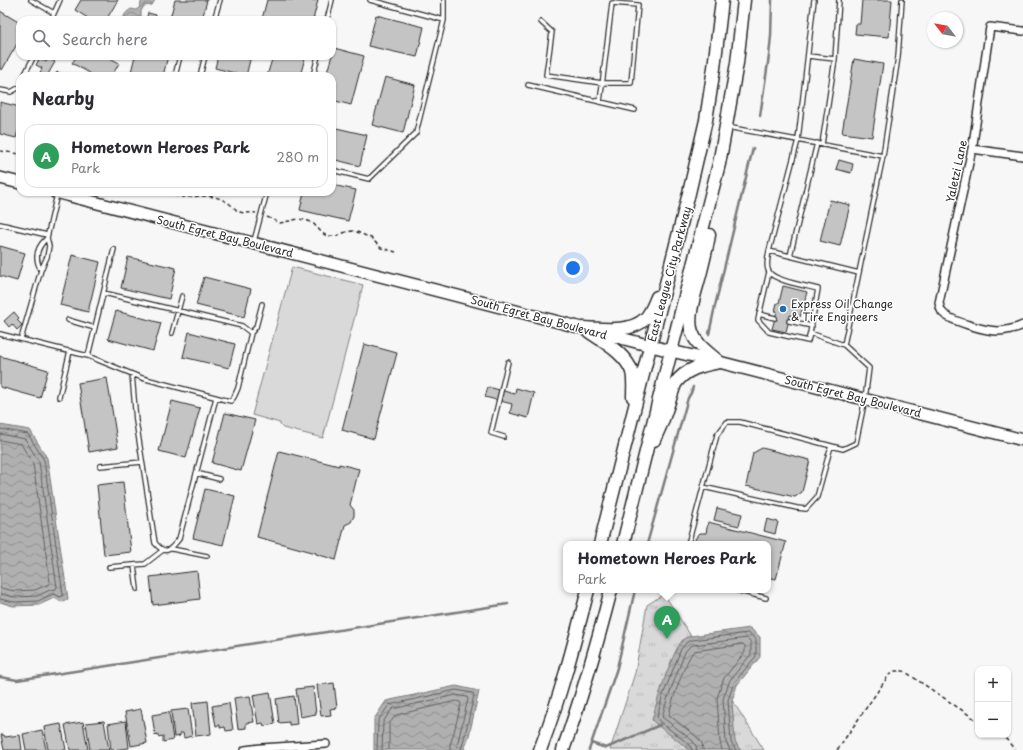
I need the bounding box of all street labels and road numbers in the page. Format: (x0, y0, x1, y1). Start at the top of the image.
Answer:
street label: Yaletzi Lane (941, 138, 971, 204)
street label: East League City Parkway (643, 204, 695, 344)
street label: South Egret Bay Boulevard (155, 211, 296, 261)
street label: South Egret Bay Boulevard (469, 291, 609, 343)
street label: South Egret Bay Boulevard (783, 371, 924, 421)

